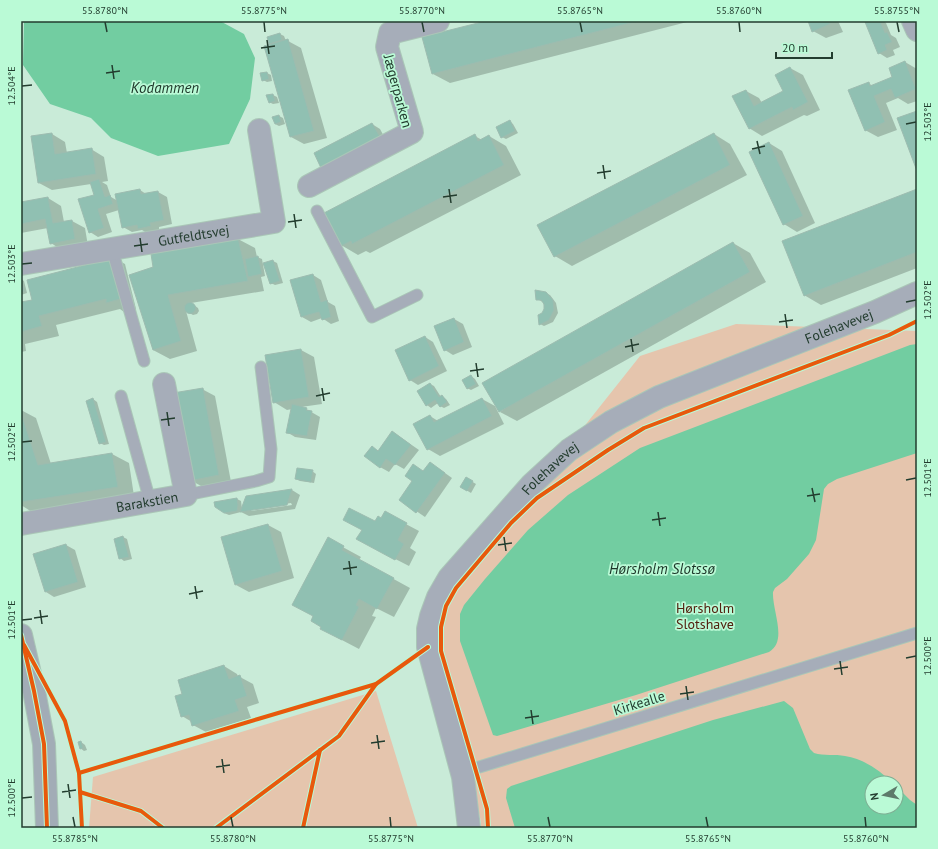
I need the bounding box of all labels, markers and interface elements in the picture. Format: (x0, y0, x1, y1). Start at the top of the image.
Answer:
text: 55.8780°N (82, 4, 128, 17)
text: 55.8775°N (241, 4, 287, 17)
text: 55.8770°N (399, 4, 445, 17)
text: 55.8765°N (557, 4, 603, 17)
text: 55.8760°N (716, 4, 762, 17)
text: 55.8755°N (874, 4, 920, 17)
scale bar (776, 34, 832, 60)
text: 20 m (782, 40, 808, 55)
street label: Jægerparken (379, 51, 416, 130)
text: 12.504°E (5, 67, 18, 106)
water label: Kodammen (131, 78, 199, 97)
text: 12.503°E (921, 103, 934, 142)
street label: Gutfeldtsvej (157, 221, 231, 250)
text: 12.503°E (5, 245, 18, 284)
text: 12.502°E (921, 281, 934, 320)
street label: Folehavevej (802, 305, 875, 348)
text: 12.502°E (5, 423, 18, 462)
street label: Folehavevej (518, 437, 582, 499)
text: 12.501°E (921, 459, 934, 498)
street label: Barakstien (115, 488, 180, 516)
water label: Hørsholm Slotssø (609, 559, 716, 578)
park label: Hørsholm Slotshave (676, 599, 734, 633)
text: 12.501°E (5, 601, 18, 640)
text: 12.500°E (921, 637, 934, 676)
street label: Kirkealle (611, 687, 667, 719)
north arrow (864, 775, 904, 815)
text: 12.500°E (5, 779, 18, 818)
text: N (867, 792, 882, 801)
text: 55.8785°N (52, 832, 98, 845)
text: 55.8780°N (210, 832, 256, 845)
text: 55.8775°N (368, 832, 414, 845)
text: 55.8770°N (527, 832, 573, 845)
text: 55.8765°N (685, 832, 731, 845)
text: 55.8760°N (843, 832, 889, 845)

